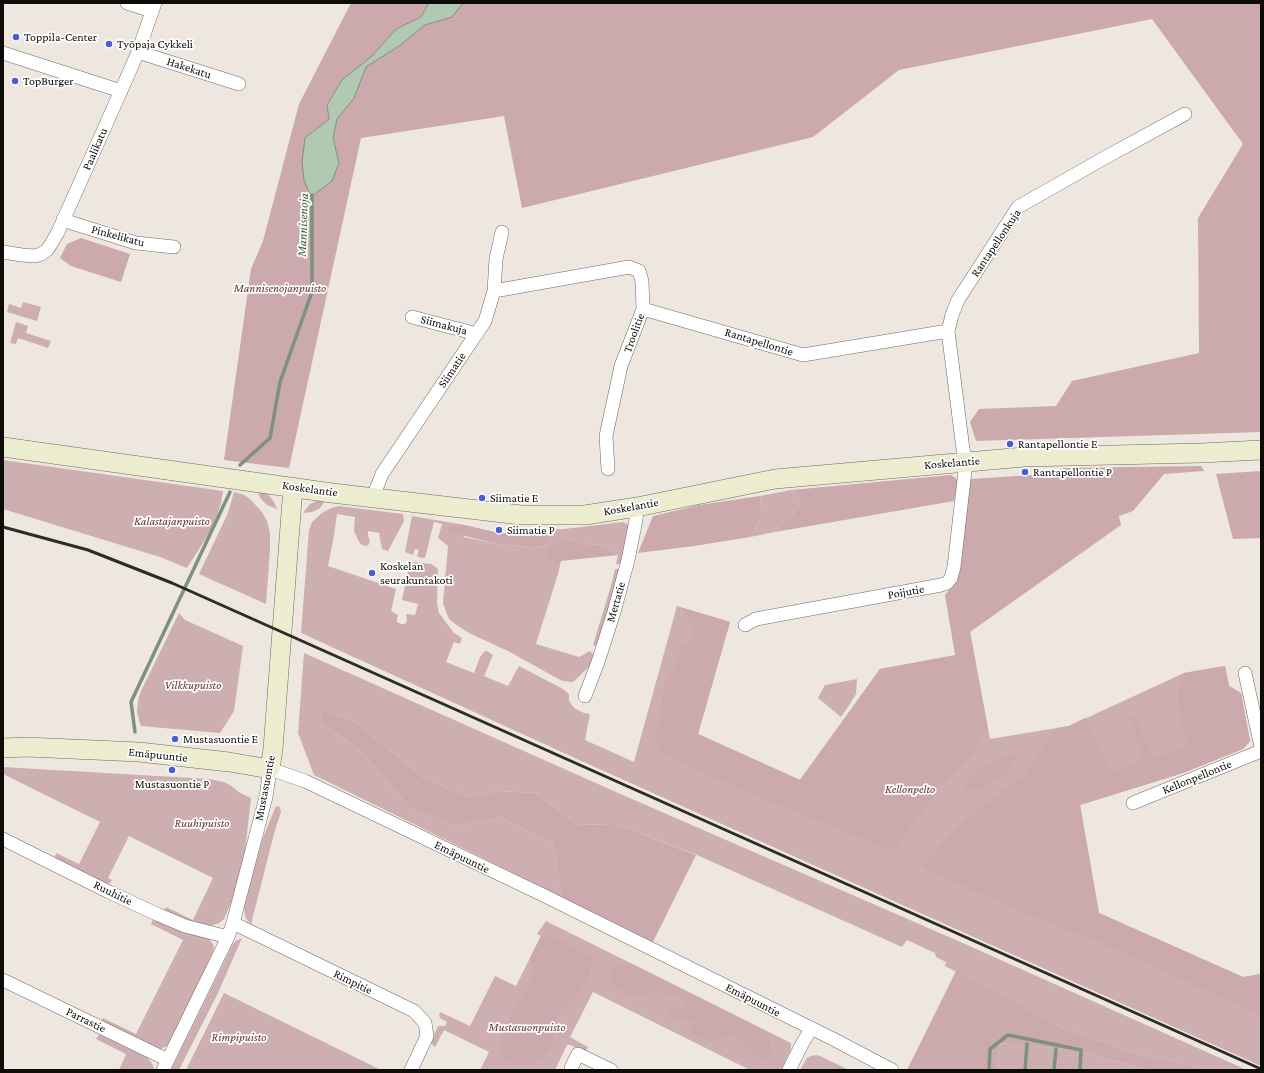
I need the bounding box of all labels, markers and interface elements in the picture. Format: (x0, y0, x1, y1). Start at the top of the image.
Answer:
place label: Toppila-Center (24, 30, 97, 44)
marker: Toppila-Center (11, 32, 21, 42)
place label: Työpaja Cykkeli (117, 37, 193, 51)
marker: Työpaja Cykkeli (104, 39, 114, 49)
street label: Hakekatu (165, 54, 213, 82)
place label: TopBurger (23, 74, 74, 88)
marker: TopBurger (10, 76, 20, 86)
street label: Paalikatu (79, 126, 111, 172)
water label: Mannisenoja (294, 193, 312, 257)
street label: Rantapellonkuja (968, 206, 1024, 280)
street label: Pinkelikatu (90, 222, 146, 250)
park label: Mannisenojanpuisto (234, 281, 326, 295)
street label: Troolitie (620, 311, 648, 355)
street label: Siimakuja (419, 312, 469, 338)
street label: Rantapellontie (723, 325, 795, 359)
street label: Siimatie (435, 350, 469, 390)
place label: Rantapellontie E (1018, 437, 1097, 451)
marker: Rantapellontie E (1005, 439, 1015, 449)
street label: Koskelantie (924, 453, 980, 473)
place label: Rantapellontie P (1033, 465, 1112, 479)
marker: Rantapellontie P (1020, 467, 1030, 477)
street label: Koskelantie (281, 478, 339, 500)
place label: Siimatie E (490, 491, 538, 505)
marker: Siimatie E (477, 493, 487, 503)
street label: Koskelantie (602, 495, 660, 519)
park label: Kalastajanpuisto (134, 514, 210, 528)
place label: Siimatie P (507, 523, 555, 537)
marker: Siimatie P (494, 525, 504, 535)
place label: Koskelan seurakuntakoti (380, 559, 453, 587)
marker: Koskelan seurakuntakoti (367, 568, 377, 578)
street label: Mertatie (603, 580, 629, 624)
street label: Poijutie (887, 582, 925, 602)
park label: Vilkkupuisto (165, 678, 221, 692)
place label: Mustasuontie E (183, 732, 258, 746)
marker: Mustasuontie E (170, 734, 180, 744)
street label: Emäpuuntie (128, 745, 188, 765)
street label: Mustasuontie (252, 754, 278, 822)
street label: Kellonpellontie (1160, 757, 1234, 797)
marker: Mustasuontie P (167, 765, 177, 775)
place label: Mustasuontie P (135, 777, 209, 791)
park label: Kellonpelto (885, 782, 935, 796)
park label: Ruuhipuisto (175, 816, 229, 830)
street label: Emäpuuntie (432, 837, 492, 877)
street label: Ruuhitie (91, 877, 135, 909)
street label: Rimpitie (331, 966, 375, 998)
street label: Emäpuuntie (723, 980, 783, 1020)
street label: Parrastie (64, 1004, 108, 1036)
park label: Mustasuonpuisto (488, 1020, 566, 1034)
park label: Rimpipuisto (212, 1030, 266, 1044)

